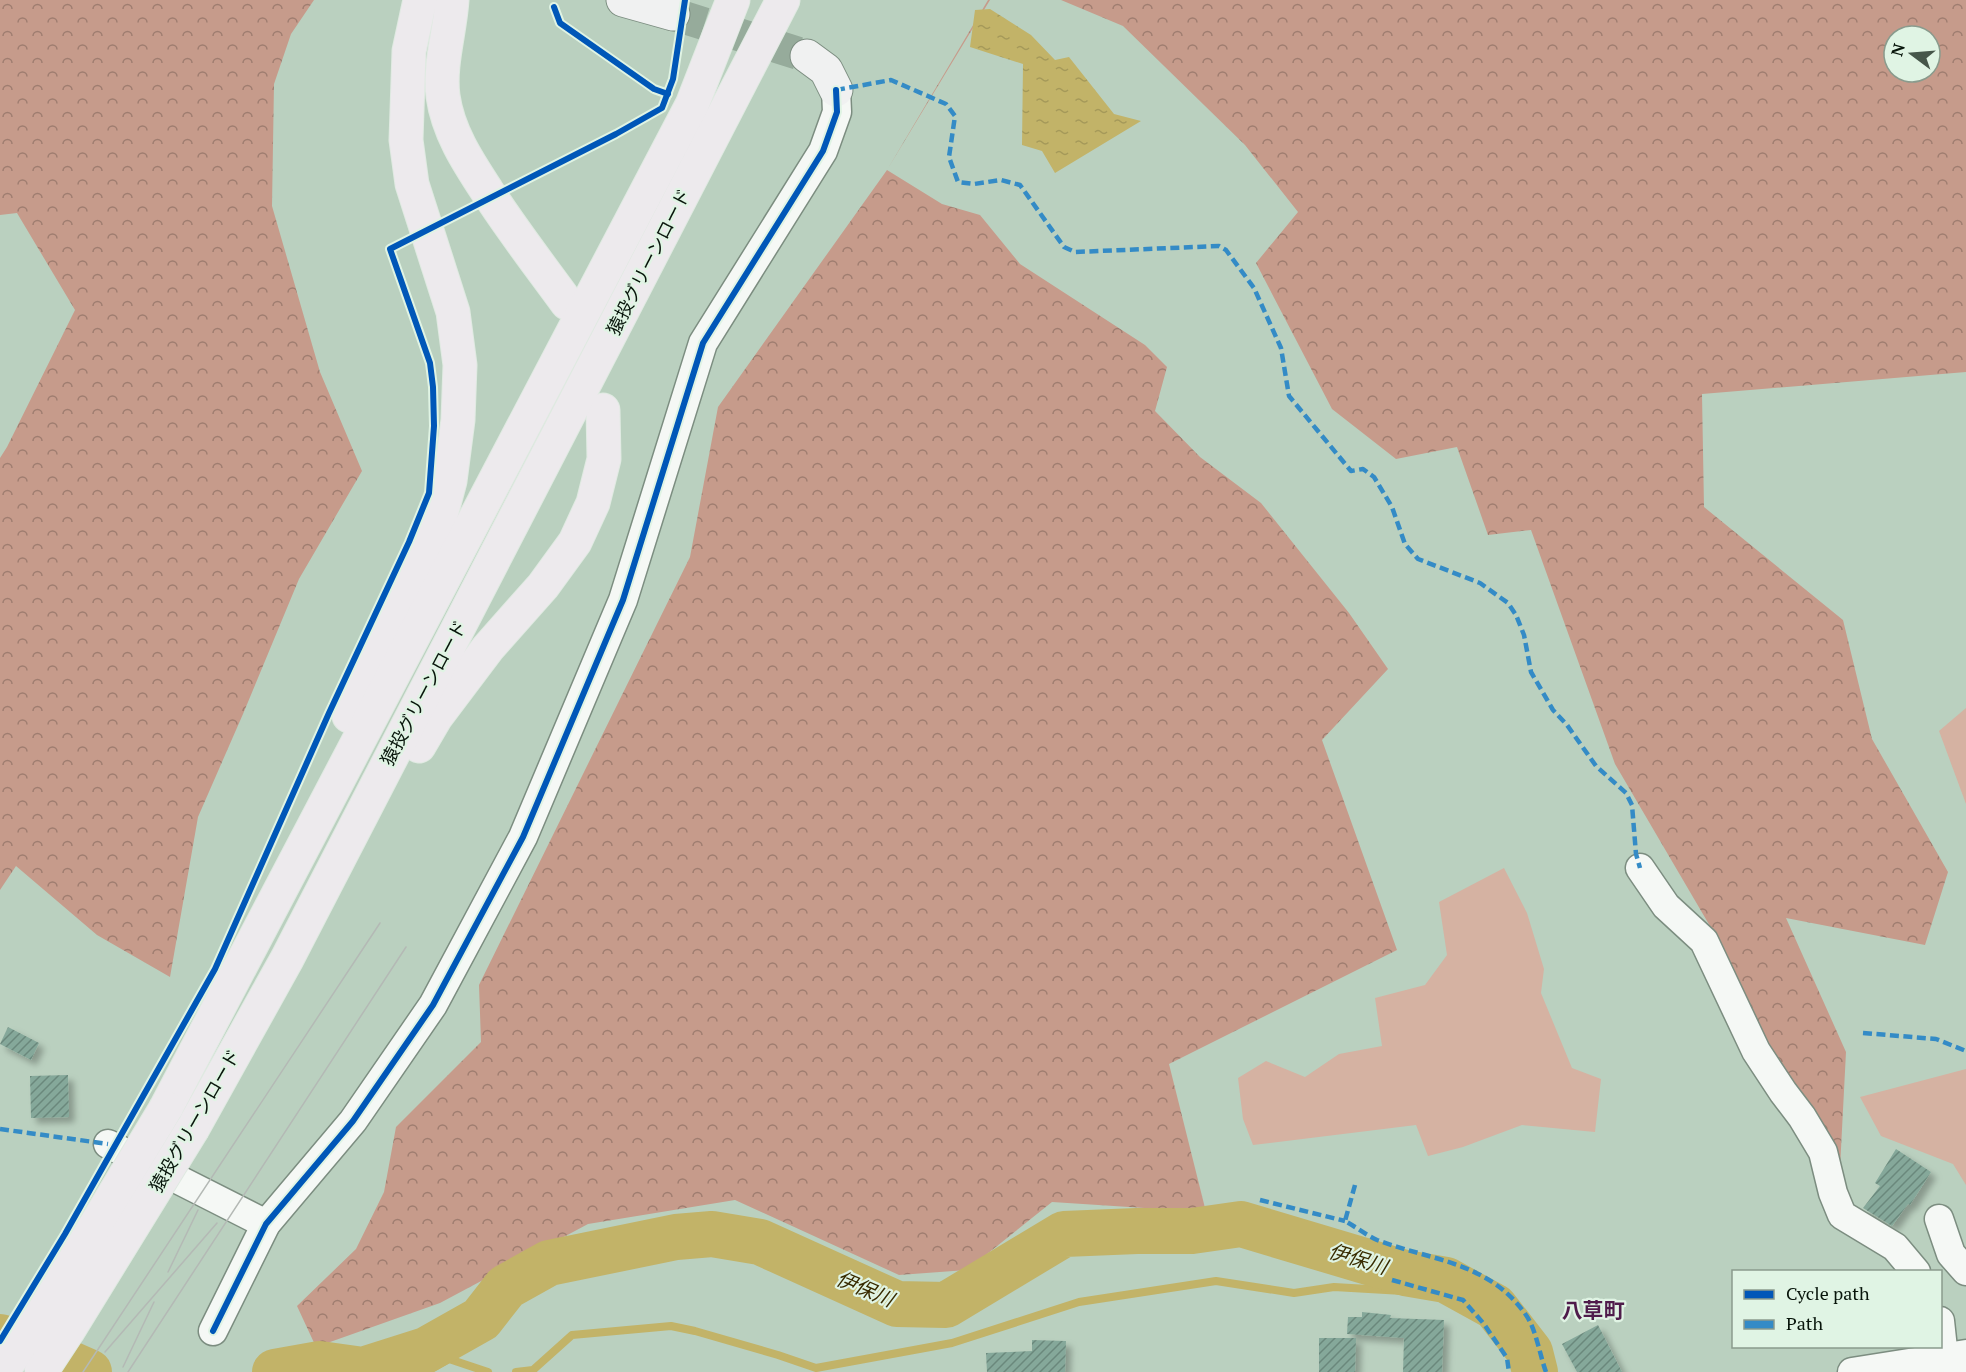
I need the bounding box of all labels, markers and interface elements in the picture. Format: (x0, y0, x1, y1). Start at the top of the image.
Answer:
north arrow (1882, 24, 1942, 84)
text: N (1885, 41, 1910, 59)
street label: 猿投グリーンロード (601, 184, 695, 339)
street label: 猿投グリーンロード (375, 616, 472, 769)
street label: 猿投グリーンロード (143, 1045, 245, 1196)
water label: 伊保川 (1326, 1237, 1393, 1281)
water label: 伊保川 (832, 1264, 900, 1313)
legend (1732, 1270, 1942, 1348)
text: Cycle path (1786, 1281, 1870, 1305)
district label: 八草町 (1562, 1296, 1625, 1324)
text: Path (1786, 1311, 1823, 1335)

